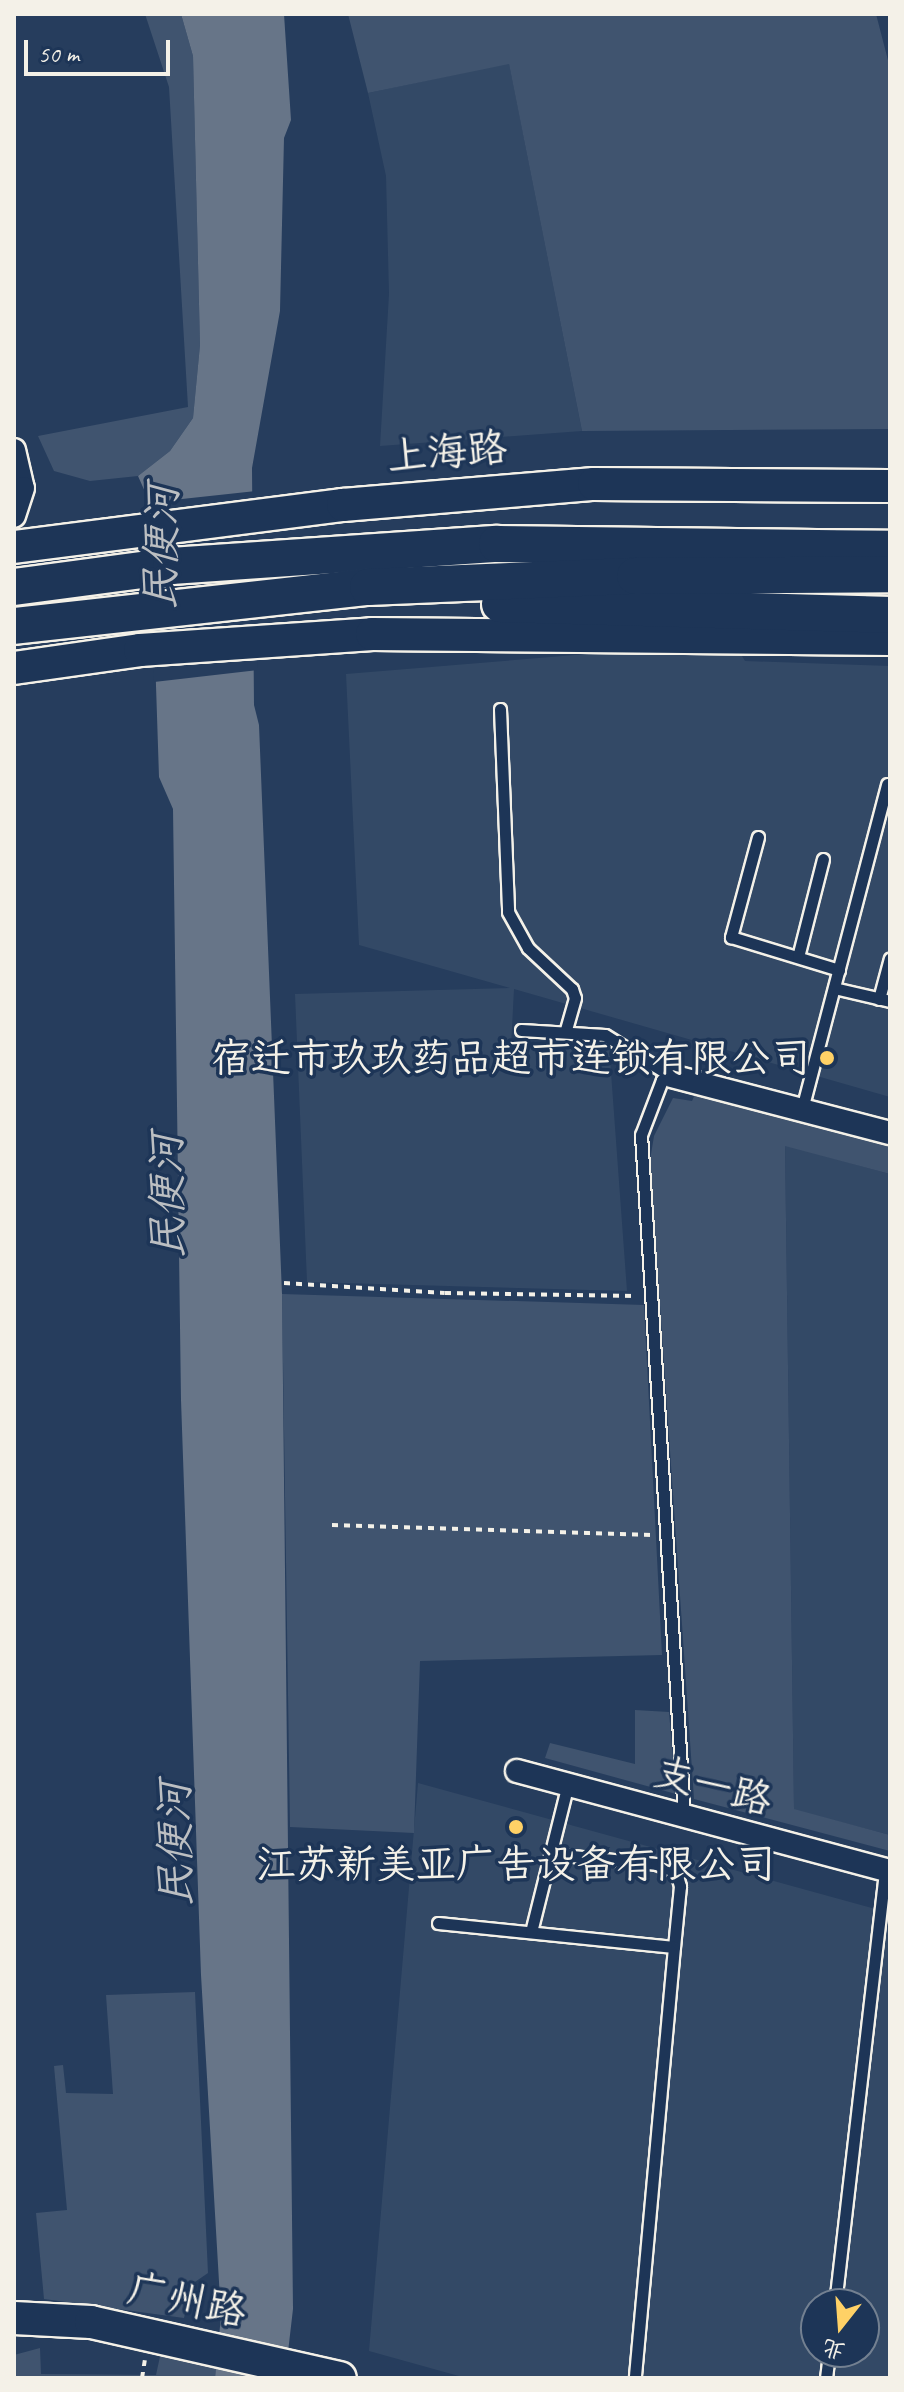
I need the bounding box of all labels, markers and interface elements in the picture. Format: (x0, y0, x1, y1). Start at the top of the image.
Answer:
scale bar (28, 24, 174, 74)
text: 50 m (38, 39, 79, 69)
street label: 上海路 (385, 423, 509, 481)
water label: 民便河 (136, 484, 188, 610)
place label: 宿迁市玖玖药品超市连锁有限公司 (211, 1034, 811, 1082)
marker: 宿迁市玖玖药品超市连锁有限公司 (818, 1049, 836, 1067)
water label: 民便河 (142, 1133, 194, 1259)
street label: 支一路 (649, 1747, 777, 1825)
water label: 民便河 (150, 1781, 202, 1907)
marker: 江苏新美亚广告设备有限公司 (507, 1818, 525, 1836)
place label: 江苏新美亚广告设备有限公司 (256, 1840, 776, 1888)
street label: 广州路 (123, 2264, 251, 2336)
north arrow (800, 2288, 880, 2368)
text: 北 (819, 2332, 848, 2366)

